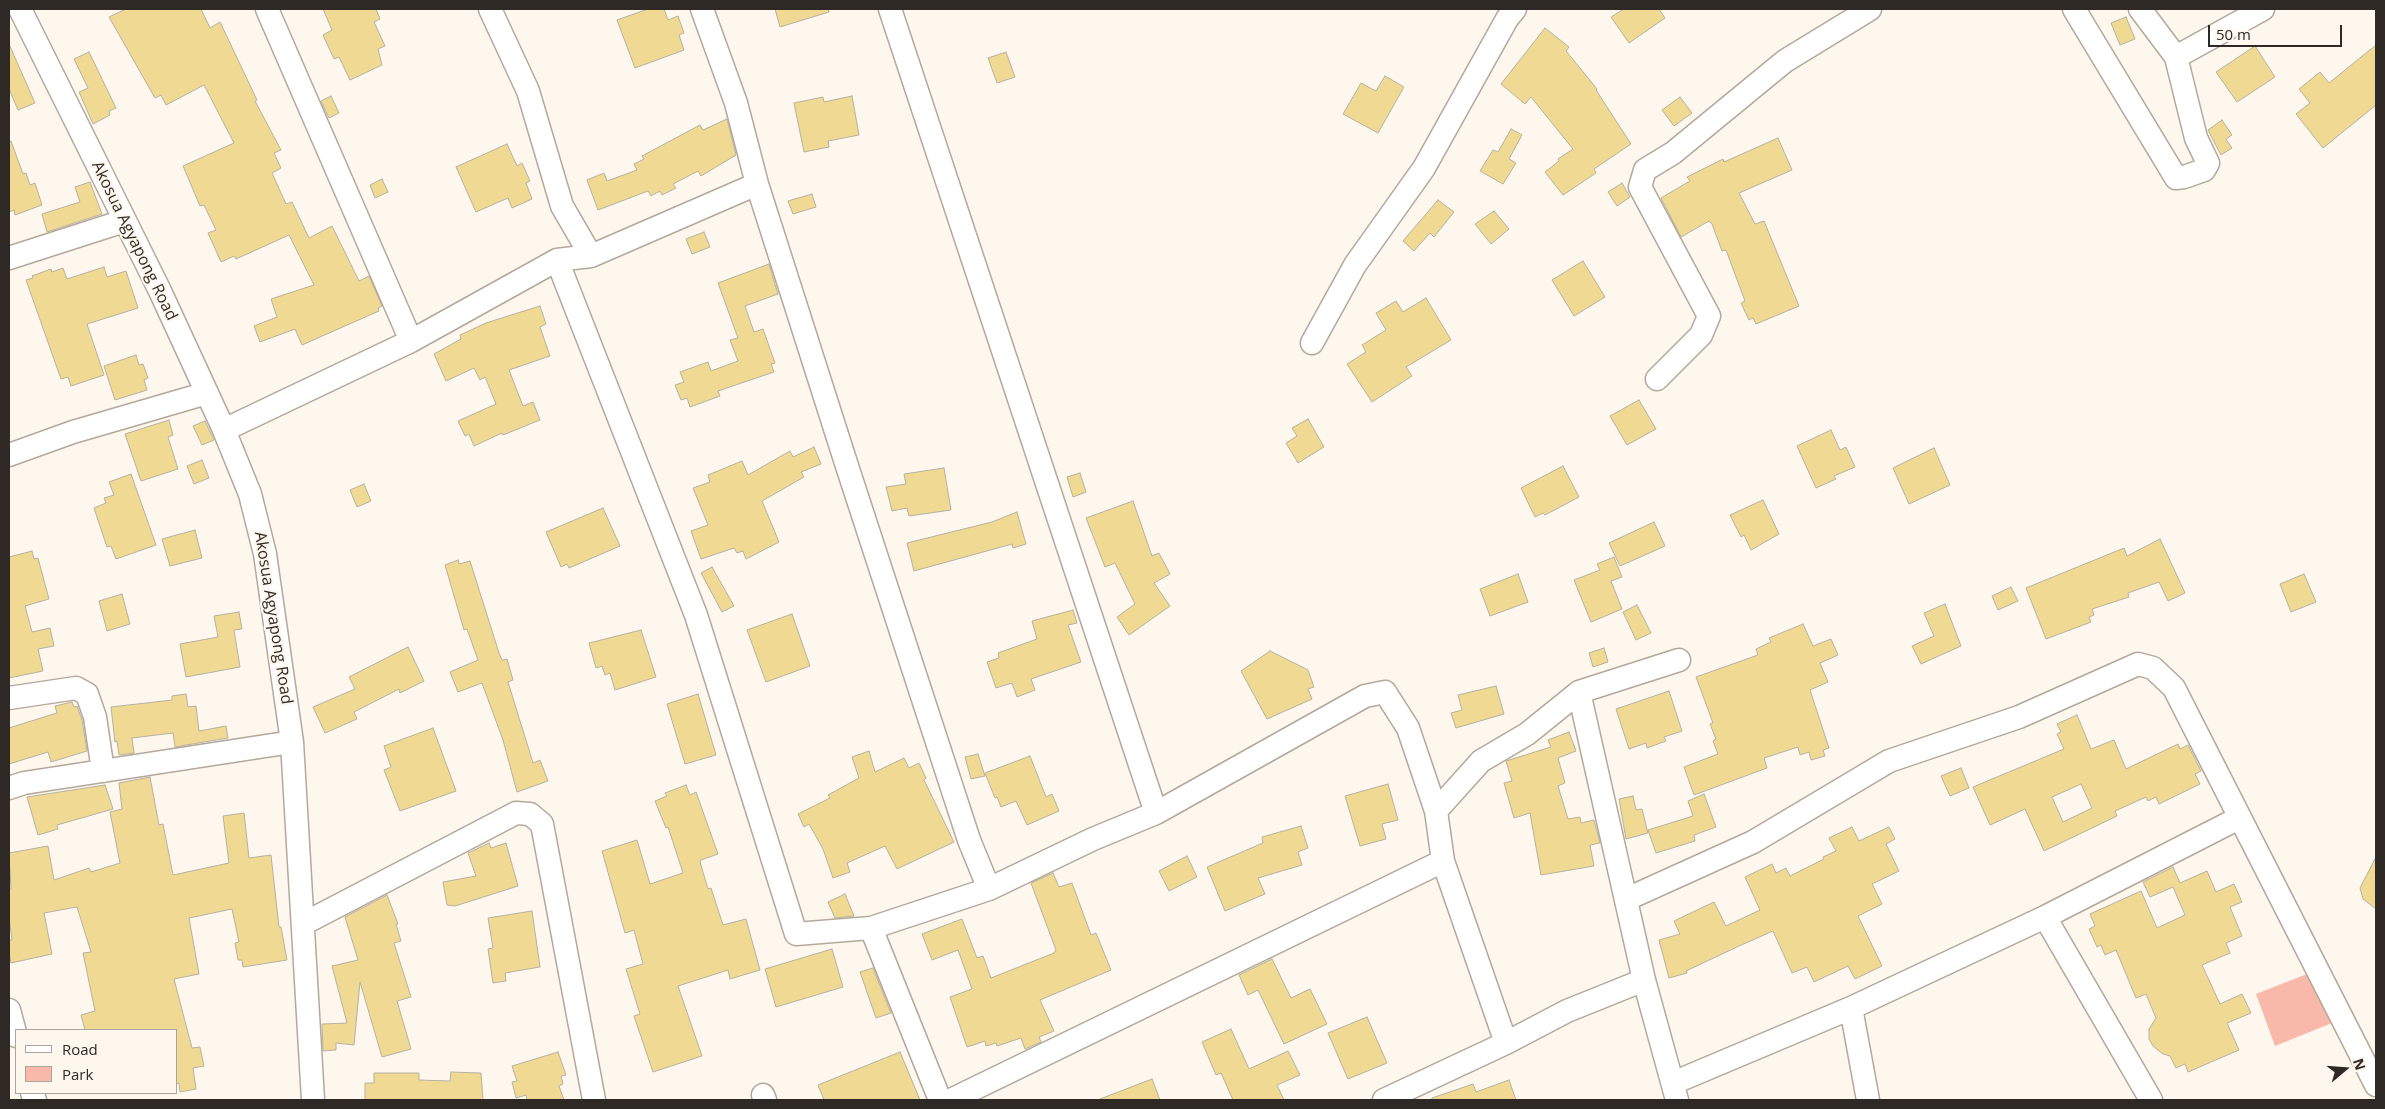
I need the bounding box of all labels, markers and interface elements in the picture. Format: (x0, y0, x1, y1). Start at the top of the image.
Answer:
scale bar (2210, 15, 2344, 47)
text: 50 m (2216, 24, 2251, 44)
street label: Akosua Agyapong Road (87, 158, 181, 324)
street label: Akosua Agyapong Road (250, 530, 296, 706)
legend (15, 1029, 178, 1094)
text: Road (62, 1039, 98, 1059)
north arrow (2320, 1044, 2370, 1094)
text: N (2349, 1056, 2371, 1073)
text: Park (62, 1064, 93, 1084)

